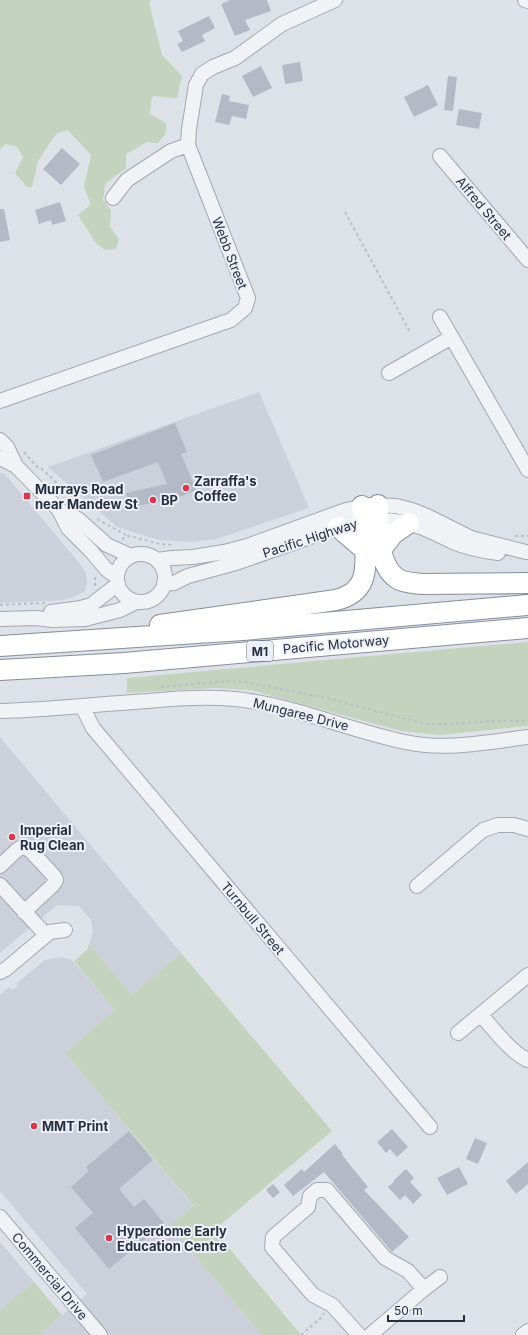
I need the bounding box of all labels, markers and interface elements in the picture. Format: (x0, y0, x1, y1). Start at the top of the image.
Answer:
street label: Alfred Street (453, 173, 515, 243)
street label: Webb Street (209, 215, 251, 291)
place label: Zarraffa's Coffee (194, 473, 257, 504)
place label: Murrays Road near Mandew St (35, 481, 138, 512)
marker: Zarraffa's Coffee (181, 483, 191, 493)
marker: Murrays Road near Mandew St (22, 491, 32, 501)
place label: BP (161, 492, 178, 508)
marker: BP (148, 495, 158, 505)
street label: Pacific Highway (261, 515, 359, 561)
street label: Pacific Motorway (282, 631, 390, 657)
road number: M1 (247, 641, 273, 661)
street label: Mungaree Drive (251, 694, 351, 734)
place label: Imperial Rug Clean (20, 822, 85, 853)
marker: Imperial Rug Clean (7, 832, 17, 842)
street label: Turnbull Street (218, 878, 288, 958)
place label: MMT Print (42, 1118, 108, 1134)
marker: MMT Print (29, 1121, 39, 1131)
place label: Hyperdome Early Education Centre (117, 1223, 227, 1254)
street label: Commercial Drive (9, 1229, 91, 1323)
marker: Hyperdome Early Education Centre (104, 1233, 114, 1243)
scale bar (388, 1297, 464, 1323)
text: 50 m (394, 1303, 423, 1318)

